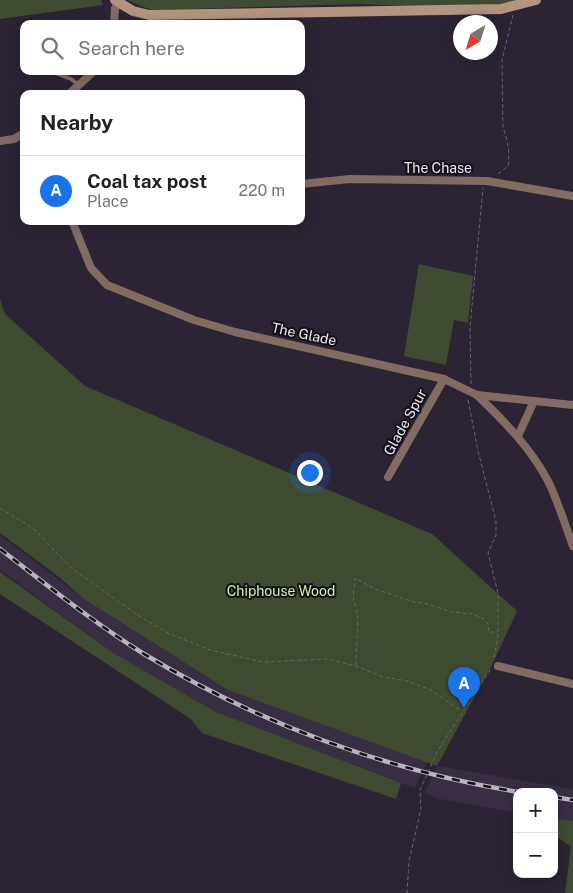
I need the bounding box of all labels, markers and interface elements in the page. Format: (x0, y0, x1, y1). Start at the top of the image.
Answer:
north arrow (453, 15, 498, 60)
search box (20, 20, 305, 75)
icon: search (38, 34, 66, 62)
text: Search here (78, 37, 185, 59)
text: Nearby (40, 110, 113, 135)
street label: The Chase (404, 160, 472, 176)
text: Coal tax post (87, 170, 207, 192)
text: A (50, 181, 62, 200)
text: 220 m (238, 181, 285, 200)
text: Place (87, 192, 129, 211)
street label: The Glade (270, 319, 338, 349)
street label: Glade Spur (380, 386, 430, 458)
your location (297, 460, 323, 486)
park label: Chiphouse Wood (227, 583, 335, 599)
pin: A (448, 667, 480, 708)
map controls (513, 788, 558, 878)
button: + (513, 788, 558, 833)
button: − (513, 833, 558, 878)

